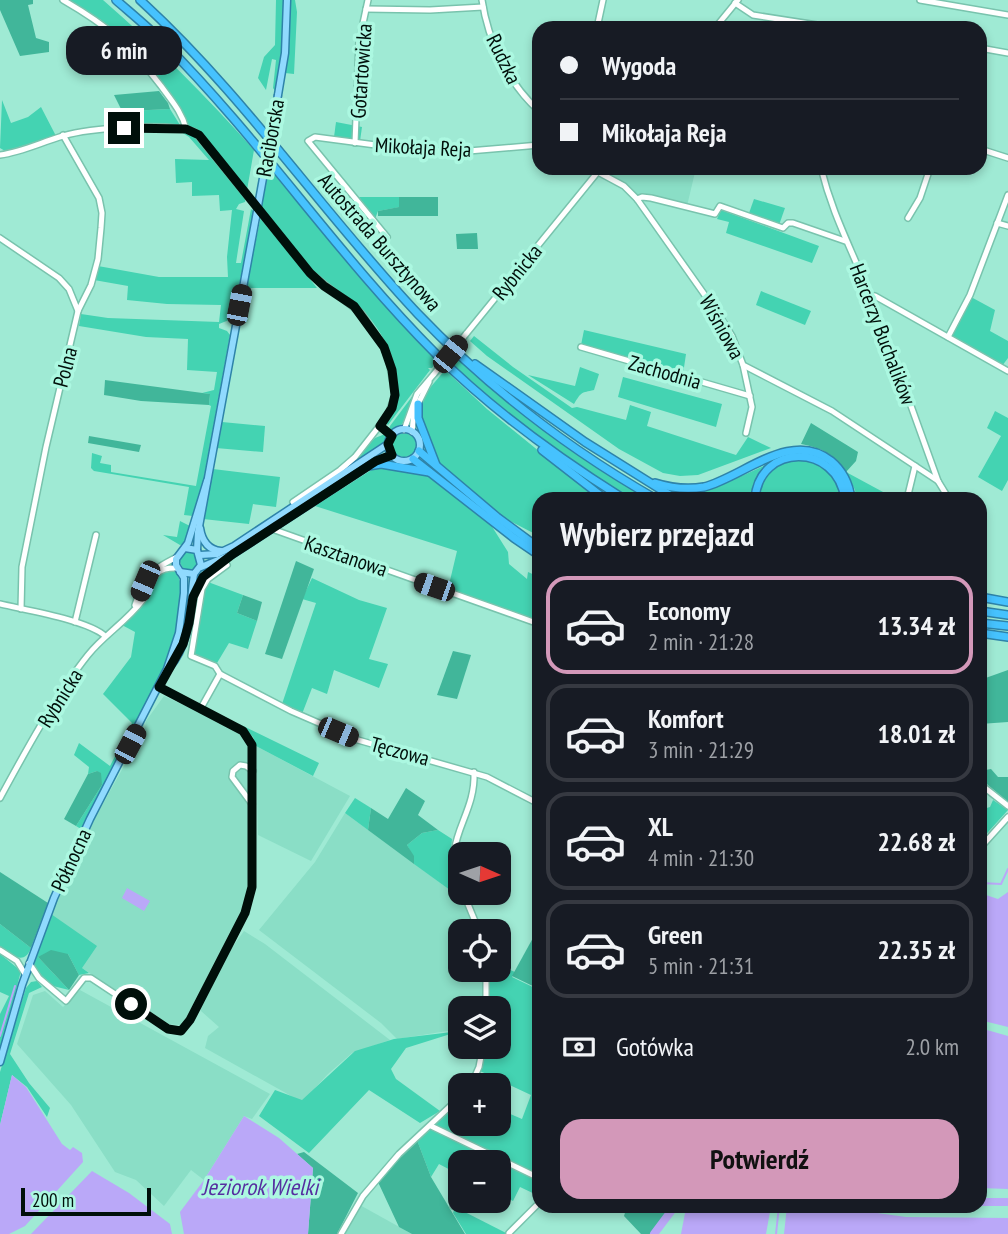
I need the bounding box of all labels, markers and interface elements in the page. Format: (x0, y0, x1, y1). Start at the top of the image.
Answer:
street label: Gotartowicka (344, 23, 378, 119)
callout: 6 min (66, 26, 182, 76)
street label: Rudzka (480, 30, 528, 88)
text: 6 min (101, 36, 147, 65)
text: Wygoda (602, 49, 676, 82)
street label: Raciborska (250, 97, 290, 179)
route end (108, 112, 140, 144)
text: Mikołaja Reja (602, 116, 727, 149)
street label: Mikołaja Reja (374, 131, 472, 163)
street label: Autostrada Bursztynowa (313, 167, 447, 317)
street label: Rybnicka (486, 238, 548, 306)
street label: Harcerzy Buchalików (844, 260, 923, 409)
car (225, 282, 254, 328)
street label: Wiśniowa (693, 290, 751, 364)
car (429, 331, 472, 377)
street label: Polna (47, 344, 83, 390)
street label: Zachodnia (626, 349, 704, 395)
text: Wybierz przejazd (560, 513, 754, 555)
street label: Kasztanowa (301, 529, 391, 583)
car (128, 558, 163, 604)
car (411, 570, 458, 604)
icon: car (564, 594, 627, 657)
text: Economy (648, 594, 730, 627)
text: 13.34 zł (878, 609, 955, 642)
text: 2 min · 21:28 (648, 627, 754, 656)
street label: Rybnicka (31, 664, 89, 732)
icon: car (564, 702, 627, 765)
text: Komfort (648, 702, 724, 735)
car (315, 714, 362, 750)
text: 18.01 zł (878, 717, 955, 750)
car (111, 721, 150, 767)
street label: Tęczowa (368, 730, 432, 772)
text: 3 min · 21:29 (648, 735, 754, 764)
icon: car (564, 810, 627, 873)
text: XL (648, 810, 673, 843)
street label: Północna (45, 824, 97, 896)
text: 22.68 zł (878, 825, 955, 858)
north arrow (448, 842, 511, 905)
map controls (448, 842, 511, 1213)
text: 4 min · 21:30 (648, 843, 754, 872)
icon: car (564, 918, 627, 981)
text: Green (648, 918, 703, 951)
button: locate (448, 919, 511, 982)
text: 22.35 zł (878, 933, 955, 966)
text: 5 min · 21:31 (648, 951, 754, 980)
route start (115, 988, 147, 1020)
button: layers (448, 996, 511, 1059)
icon: cash (560, 1028, 598, 1066)
text: Gotówka (616, 1030, 694, 1063)
text: 2.0 km (905, 1032, 959, 1061)
button: + (448, 1073, 511, 1136)
button: Potwierdź (560, 1119, 959, 1199)
button: − (448, 1150, 511, 1213)
water label: Jeziorok Wielki (201, 1172, 321, 1201)
scale bar (21, 1185, 150, 1217)
text: 200 m (32, 1188, 74, 1212)

